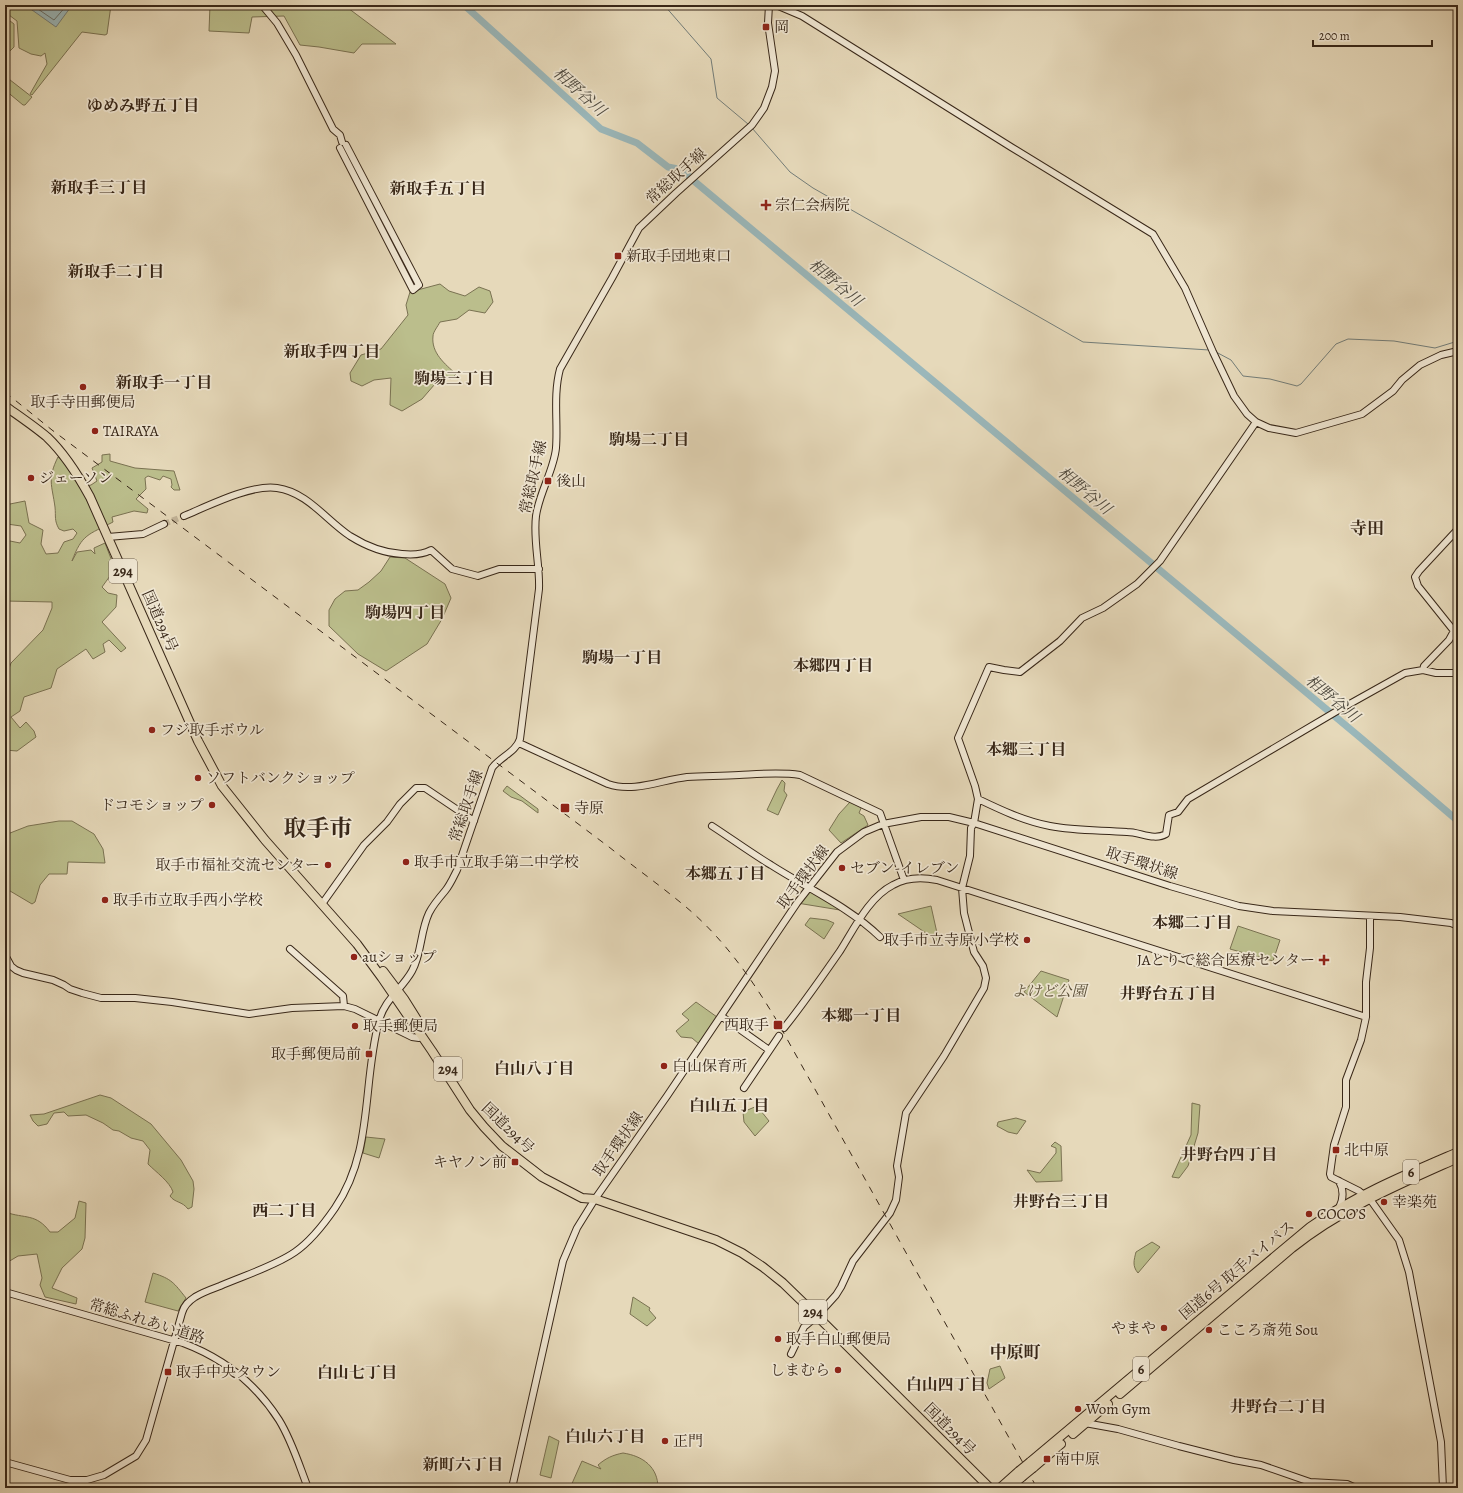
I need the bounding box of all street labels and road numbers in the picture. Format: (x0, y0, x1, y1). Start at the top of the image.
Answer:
street label: 常総取手線 (641, 143, 711, 209)
street label: 常総取手線 (515, 438, 551, 516)
road number: 294 (109, 559, 137, 583)
street label: 国道294号 (137, 587, 183, 655)
street label: 常総取手線 (444, 767, 488, 845)
street label: 取手環状線 (772, 841, 834, 913)
street label: 取手環状線 (1103, 842, 1181, 884)
road number: 294 (434, 1057, 462, 1081)
street label: 国道294号 (477, 1098, 539, 1158)
street label: 取手環状線 (588, 1108, 648, 1180)
road number: 6 (1403, 1160, 1419, 1184)
street label: 国道6号 取手バイパス (1175, 1216, 1299, 1324)
street label: 常総ふれあい道路 (87, 1294, 207, 1348)
road number: 294 (799, 1300, 827, 1324)
road number: 6 (1133, 1357, 1149, 1381)
street label: 国道294号 (920, 1399, 980, 1459)

